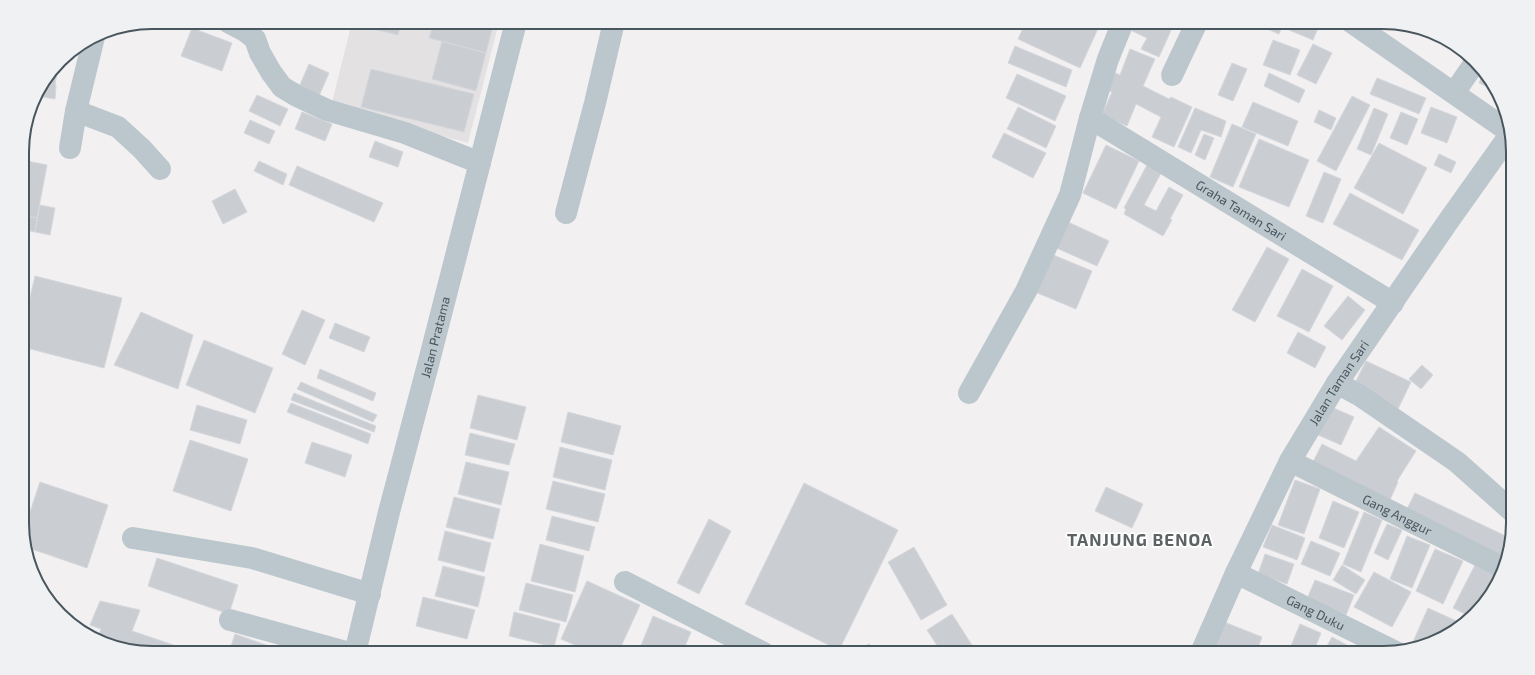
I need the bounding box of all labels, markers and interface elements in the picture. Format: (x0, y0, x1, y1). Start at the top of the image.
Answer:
street label: Graha Taman Sari (1193, 177, 1289, 244)
street label: Jalan Pratama (417, 294, 453, 380)
street label: Jalan Taman Sari (1305, 337, 1372, 428)
street label: Gang Anggur (1360, 491, 1435, 539)
district label: TANJUNG BENOA (1067, 529, 1213, 549)
street label: Gang Duku (1284, 591, 1348, 634)

